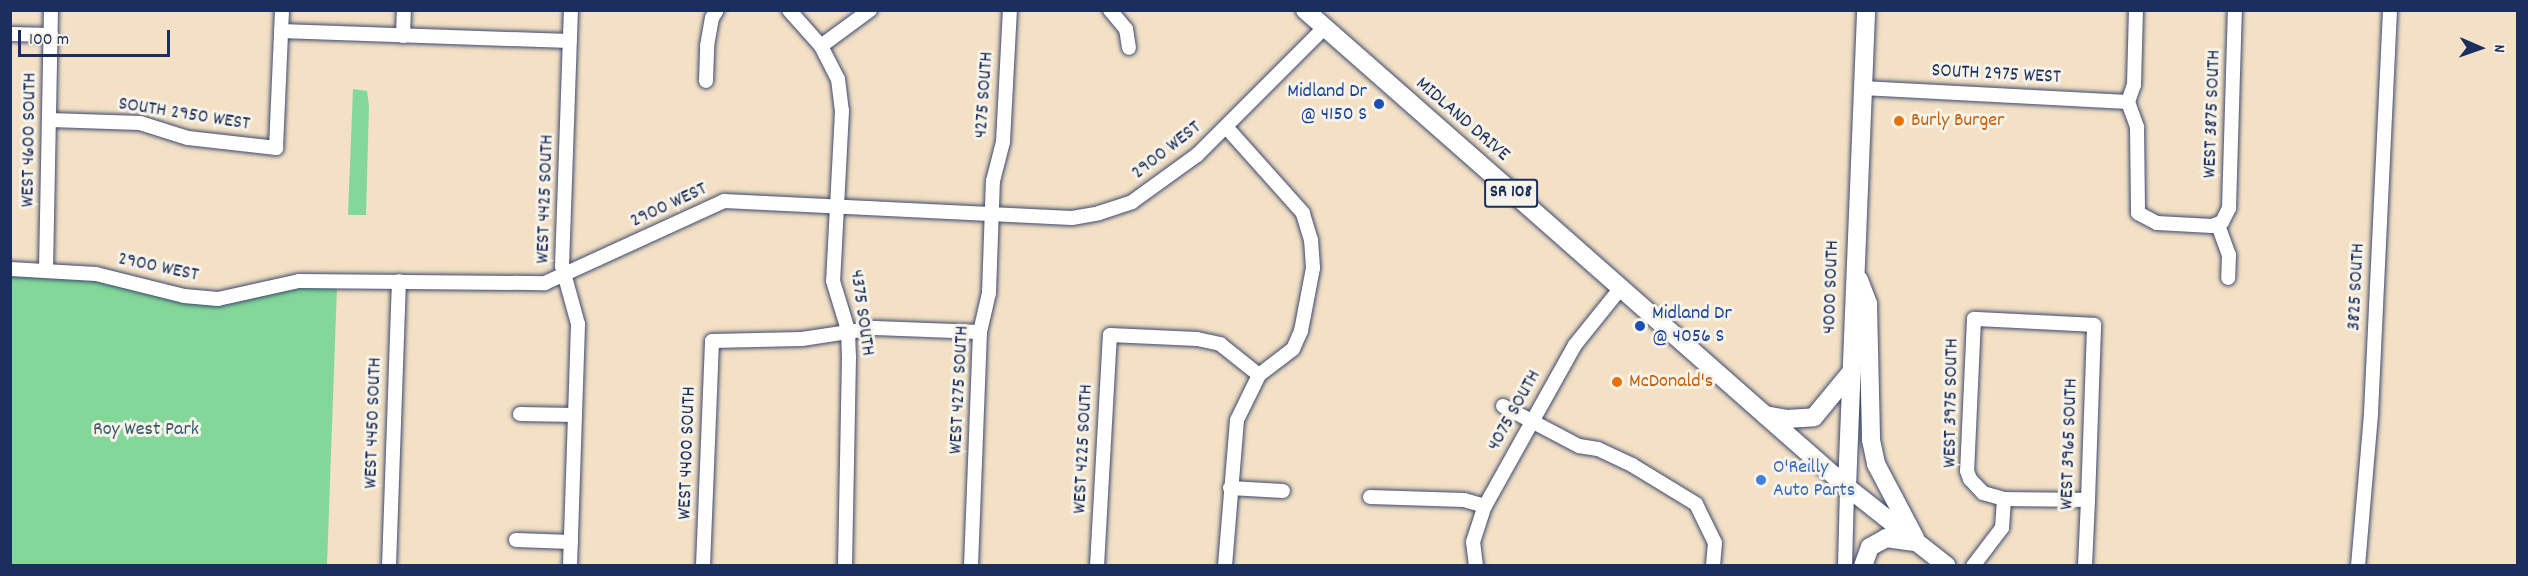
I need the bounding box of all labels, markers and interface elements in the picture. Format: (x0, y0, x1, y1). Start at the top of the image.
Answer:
scale bar (21, 18, 172, 56)
north arrow (2450, 18, 2510, 78)
text: 100 m (29, 28, 69, 53)
text: N (2487, 44, 2510, 53)
street label: WEST 3875 SOUTH (2199, 49, 2227, 179)
street label: 4275 SOUTH (970, 51, 1000, 139)
street label: SOUTH 2975 WEST (1931, 60, 2061, 90)
street label: WEST 4600 SOUTH (17, 72, 43, 208)
street label: MIDLAND DRIVE (1410, 73, 1514, 167)
place label: Midland Dr @ 4150 S (1287, 80, 1367, 127)
street label: SOUTH 2950 WEST (117, 93, 251, 137)
marker: Midland Dr @ 4150 S (1372, 97, 1386, 111)
place label: Burly Burger (1911, 109, 2004, 133)
marker: Burly Burger (1892, 114, 1906, 128)
street label: 2900 WEST (1127, 116, 1207, 186)
street label: WEST 4425 SOUTH (532, 134, 560, 264)
street label: 2900 WEST (627, 178, 711, 234)
road number: SR 108 (1484, 178, 1538, 208)
street label: 4000 SOUTH (1818, 240, 1846, 334)
street label: 3825 SOUTH (2343, 243, 2371, 331)
street label: 2900 WEST (116, 248, 200, 288)
street label: 4375 SOUTH (843, 268, 879, 358)
place label: Midland Dr @ 4056 S (1652, 302, 1732, 349)
marker: Midland Dr @ 4056 S (1633, 319, 1647, 333)
street label: WEST 4275 SOUTH (945, 325, 975, 455)
street label: WEST 3975 SOUTH (1939, 338, 1965, 468)
street label: WEST 4450 SOUTH (360, 357, 388, 489)
street label: 4075 SOUTH (1483, 366, 1547, 456)
place label: McDonald's (1629, 370, 1713, 394)
marker: McDonald's (1610, 375, 1624, 389)
street label: WEST 3965 SOUTH (2056, 378, 2084, 510)
street label: WEST 4225 SOUTH (1069, 384, 1099, 514)
street label: WEST 4400 SOUTH (674, 386, 702, 520)
park label: Roy West Park (93, 418, 199, 442)
place label: O'Reilly Auto Parts (1773, 456, 1855, 503)
marker: O'Reilly Auto Parts (1754, 473, 1768, 487)

